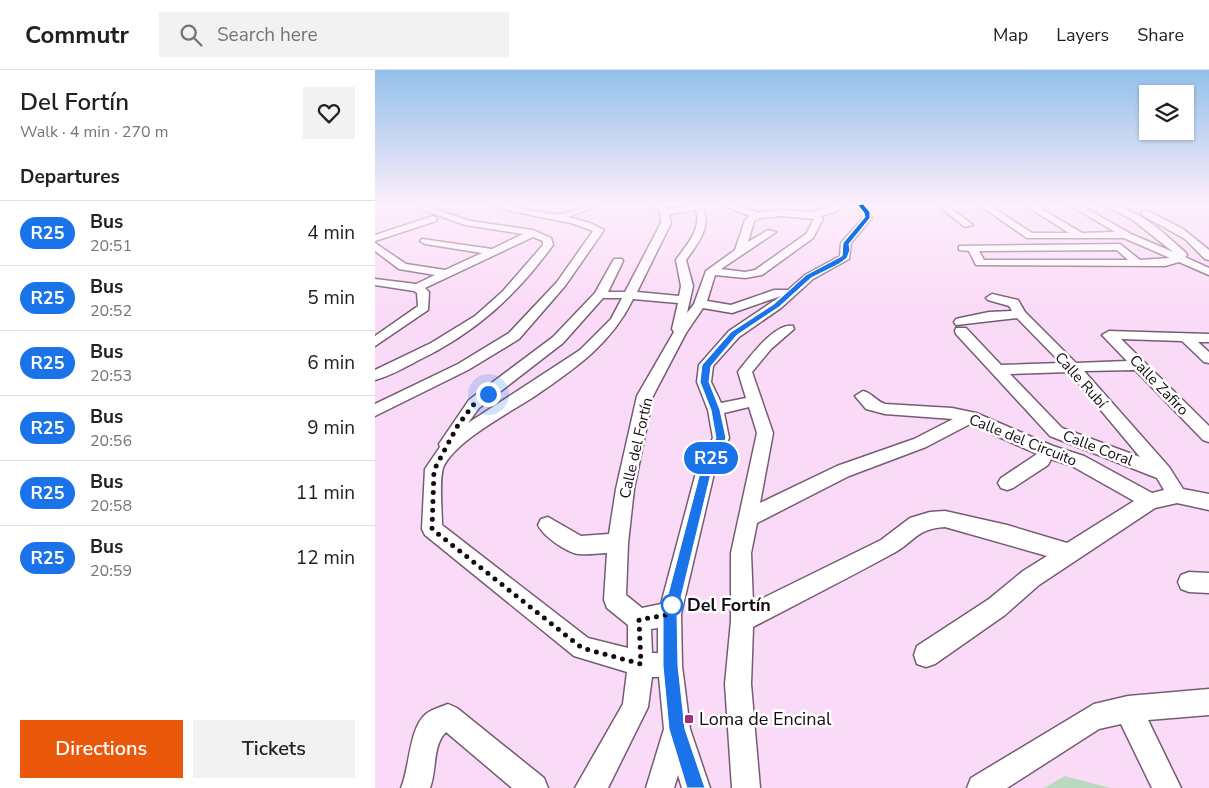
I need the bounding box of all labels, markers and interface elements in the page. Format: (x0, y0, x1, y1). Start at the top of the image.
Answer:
search box (159, 12, 509, 57)
text: Commutr (25, 19, 129, 51)
icon: search (177, 21, 205, 49)
text: Search here (217, 22, 318, 48)
text: Map (993, 23, 1028, 47)
text: Layers (1056, 23, 1109, 47)
text: Share (1137, 23, 1184, 47)
map controls (1139, 85, 1194, 140)
button: layers (1139, 85, 1194, 140)
text: Del Fortín (20, 86, 129, 118)
button: heart (303, 87, 355, 139)
text: Walk · 4 min · 270 m (20, 121, 168, 143)
text: Departures (20, 164, 120, 190)
text: Bus (90, 209, 123, 235)
text: 4 min (307, 220, 355, 246)
text: R25 (31, 221, 64, 245)
text: 20:51 (90, 235, 132, 257)
text: Bus (90, 274, 123, 300)
text: 5 min (307, 285, 355, 311)
text: R25 (31, 286, 64, 310)
text: 20:52 (90, 300, 132, 322)
text: Bus (90, 339, 123, 365)
street label: Calle Rubí (1050, 348, 1113, 413)
text: 6 min (307, 350, 355, 376)
street label: Calle Zafiro (1125, 350, 1193, 420)
text: R25 (31, 351, 64, 375)
text: 20:53 (90, 365, 132, 387)
your location (476, 382, 501, 407)
street label: Calle del Fortín (615, 396, 657, 500)
text: Bus (90, 404, 123, 430)
street label: Calle del Circuito (966, 409, 1080, 471)
text: 9 min (307, 415, 355, 441)
text: R25 (31, 416, 64, 440)
street label: Calle Coral (1060, 425, 1137, 471)
text: 20:56 (90, 430, 132, 452)
line badge: R25 (682, 442, 740, 474)
text: R25 (694, 446, 728, 470)
text: Bus (90, 469, 123, 495)
text: 11 min (296, 480, 355, 506)
text: R25 (31, 481, 64, 505)
text: 20:58 (90, 495, 132, 517)
text: Bus (90, 534, 123, 560)
text: 12 min (296, 545, 355, 571)
text: R25 (31, 546, 64, 570)
text: 20:59 (90, 560, 132, 582)
place label: Del Fortín (687, 593, 771, 617)
marker: Del Fortín (661, 594, 683, 616)
place label: Loma de Encinal (699, 707, 832, 731)
marker: Loma de Encinal (683, 713, 695, 725)
button: Directions (20, 720, 183, 778)
button: Tickets (193, 720, 355, 778)

